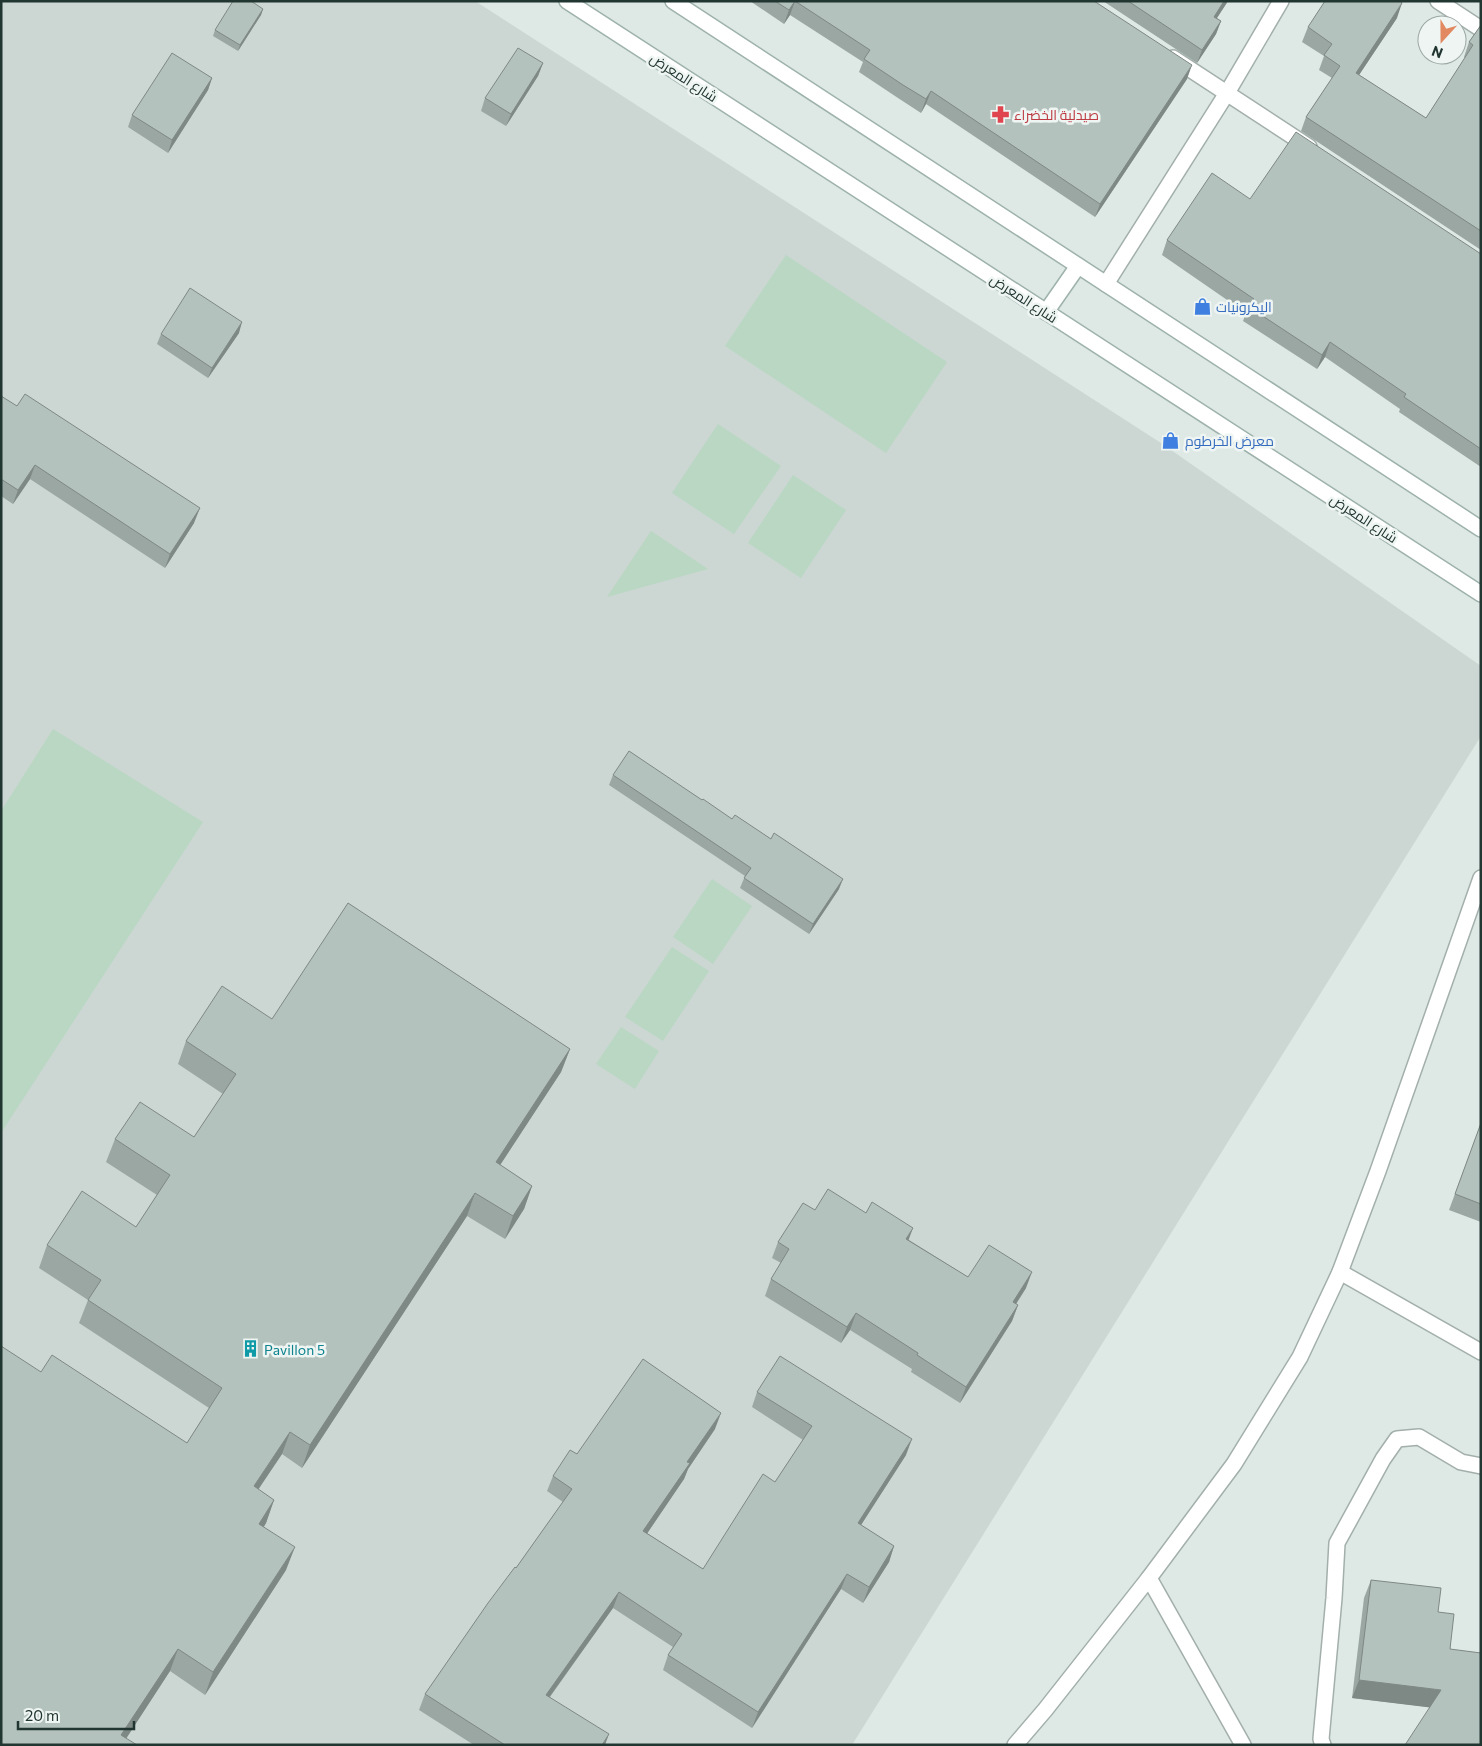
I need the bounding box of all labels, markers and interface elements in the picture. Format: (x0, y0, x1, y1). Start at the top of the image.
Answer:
north arrow (1417, 15, 1467, 65)
text: N (1429, 43, 1445, 62)
street label: شارع المعرض (647, 49, 721, 106)
pharmacy icon: صيدلية الخضراء (990, 104, 1010, 124)
place label: صيدلية الخضراء (1014, 106, 1099, 123)
street label: شارع المعرض (987, 270, 1061, 327)
shop icon: اليكرونيات (1192, 296, 1212, 316)
place label: اليكرونيات (1216, 298, 1272, 315)
shop icon: معرض الخرطوم (1161, 430, 1181, 450)
place label: معرض الخرطوم (1185, 432, 1274, 451)
street label: شارع المعرض (1327, 490, 1401, 547)
building icon: Pavillon 5 (240, 1339, 260, 1359)
place label: Pavillon 5 (264, 1341, 325, 1358)
scale bar (18, 1698, 134, 1730)
text: 20 m (25, 1706, 59, 1724)

